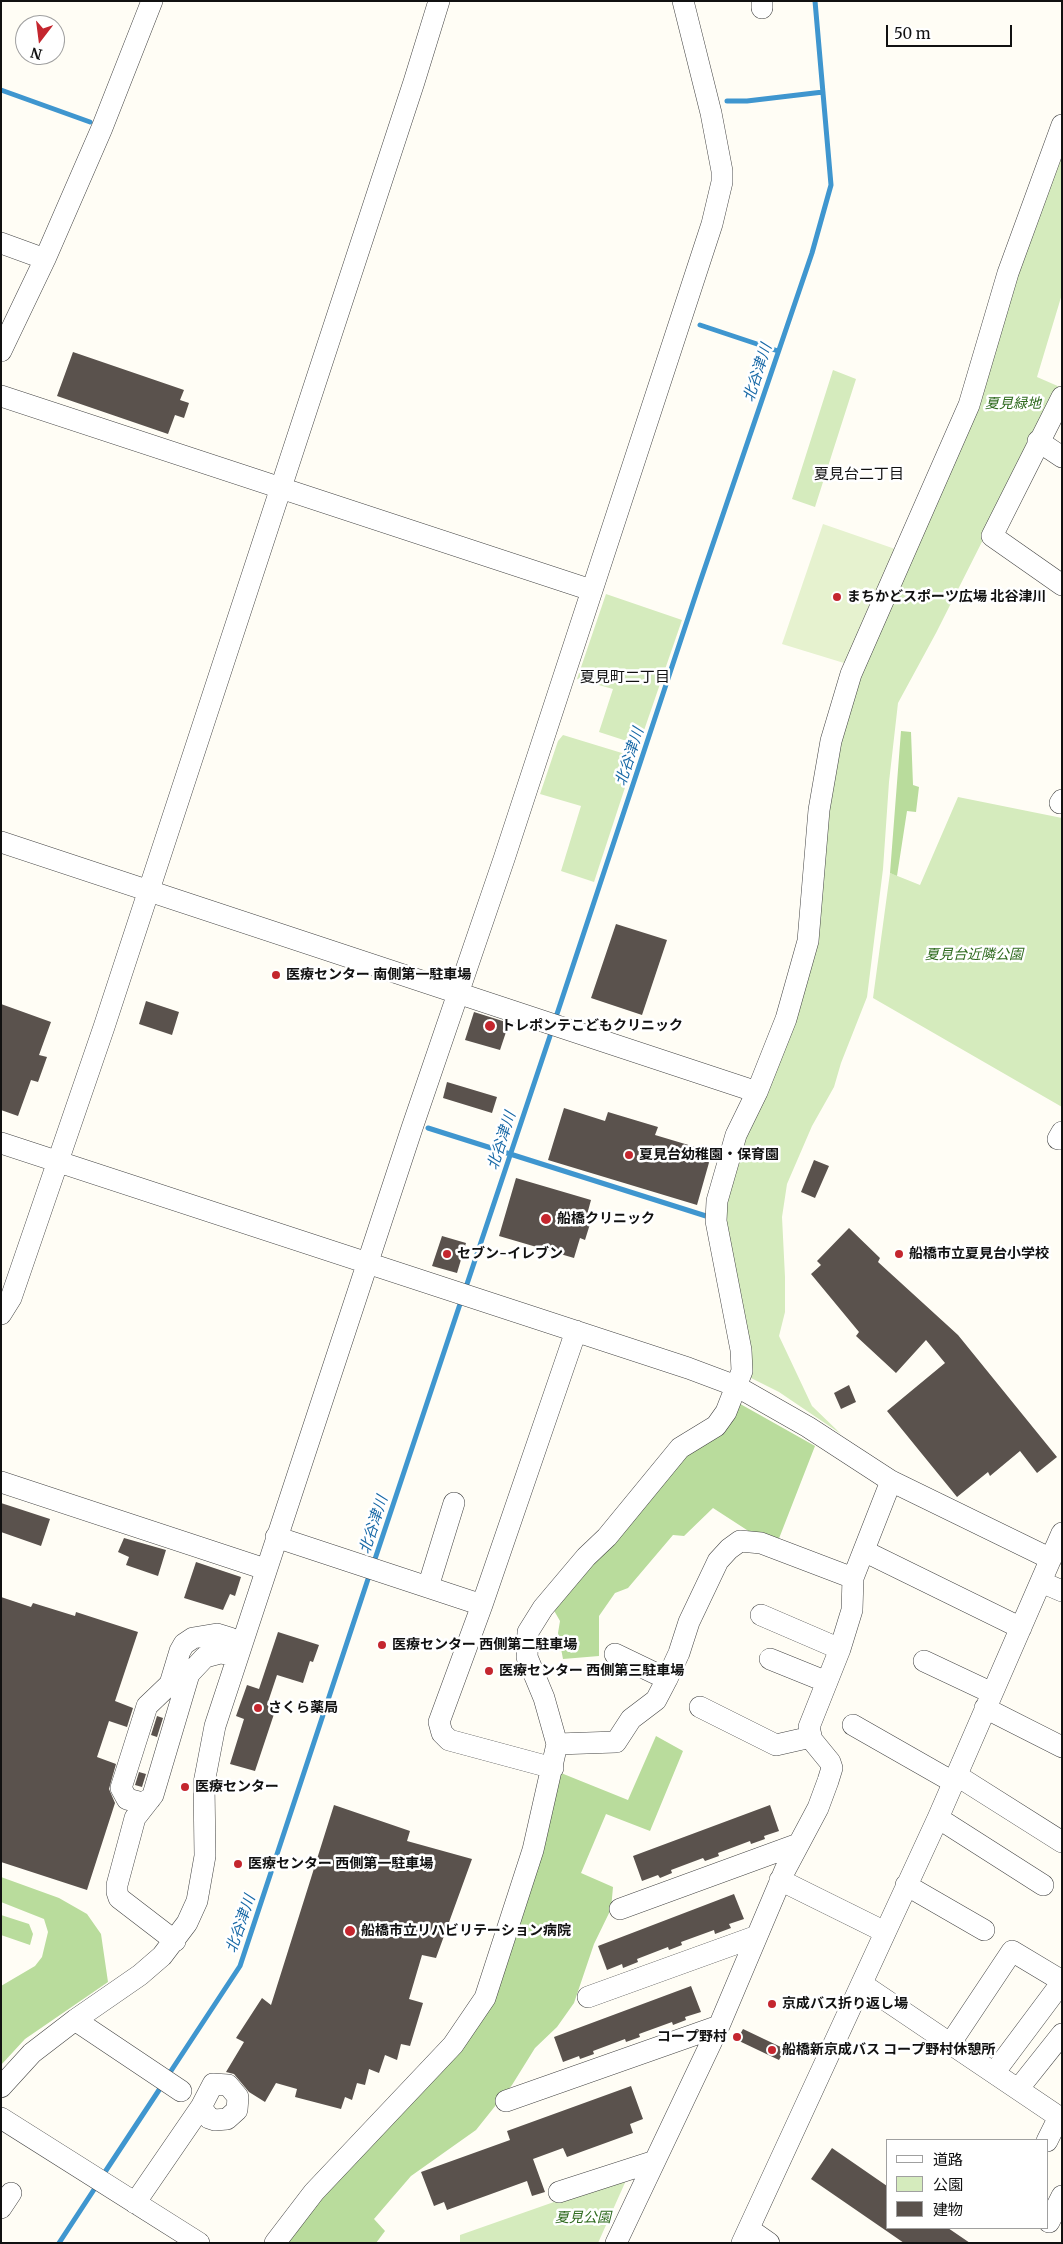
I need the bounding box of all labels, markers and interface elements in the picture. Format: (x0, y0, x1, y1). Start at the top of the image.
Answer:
north arrow (15, 15, 65, 65)
scale bar (888, 15, 1014, 47)
text: 50 m (894, 24, 931, 43)
text: N (29, 43, 44, 64)
water label: 北谷津川 (740, 342, 776, 404)
park label: 夏見緑地 (985, 396, 1041, 412)
district label: 夏見台二丁目 (814, 466, 904, 484)
place label: まちかどスポーツ広場 北谷津川 (847, 589, 1046, 605)
marker: まちかどスポーツ広場 北谷津川 (831, 591, 843, 603)
district label: 夏見町二丁目 (580, 669, 670, 687)
water label: 北谷津川 (612, 726, 648, 788)
park label: 夏見台近隣公園 (925, 947, 1023, 963)
place label: 医療センター 南側第一駐車場 (286, 967, 471, 983)
marker: 医療センター 南側第一駐車場 (270, 969, 282, 981)
place label: トレポンテこどもクリニック (501, 1018, 683, 1034)
marker: トレポンテこどもクリニック (483, 1019, 497, 1033)
water label: 北谷津川 (484, 1110, 520, 1172)
place label: 夏見台幼稚園・保育園 (639, 1147, 779, 1163)
marker: 夏見台幼稚園・保育園 (623, 1149, 635, 1161)
place label: 船橋クリニック (557, 1211, 655, 1227)
marker: 船橋クリニック (539, 1212, 553, 1226)
place label: セブン-イレブン (457, 1246, 563, 1262)
place label: 船橋市立夏見台小学校 (909, 1246, 1049, 1262)
marker: セブン-イレブン (441, 1248, 453, 1260)
marker: 船橋市立夏見台小学校 (893, 1248, 905, 1260)
water label: 北谷津川 (356, 1494, 392, 1556)
place label: 医療センター 西側第二駐車場 (392, 1637, 577, 1653)
marker: 医療センター 西側第二駐車場 (376, 1639, 388, 1651)
place label: 医療センター 西側第三駐車場 (499, 1663, 684, 1679)
marker: 医療センター 西側第三駐車場 (483, 1665, 495, 1677)
place label: さくら薬局 (268, 1700, 338, 1716)
marker: さくら薬局 (252, 1702, 264, 1714)
place label: 医療センター (195, 1779, 279, 1795)
marker: 医療センター (179, 1781, 191, 1793)
place label: 医療センター 西側第一駐車場 (248, 1856, 433, 1872)
marker: 医療センター 西側第一駐車場 (232, 1858, 244, 1870)
water label: 北谷津川 (223, 1893, 259, 1955)
place label: 船橋市立リハビリテーション病院 (361, 1923, 571, 1939)
marker: 船橋市立リハビリテーション病院 (343, 1924, 357, 1938)
place label: 京成バス折り返し場 (782, 1996, 908, 2012)
marker: 京成バス折り返し場 (766, 1998, 778, 2010)
place label: コープ野村 (657, 2029, 727, 2045)
marker: コープ野村 (731, 2031, 743, 2043)
place label: 船橋新京成バス コープ野村休憩所 (782, 2042, 995, 2058)
marker: 船橋新京成バス コープ野村休憩所 (766, 2044, 778, 2056)
legend (886, 2139, 1048, 2229)
text: 道路 (933, 2150, 963, 2169)
text: 公園 (933, 2175, 963, 2194)
text: 建物 (933, 2200, 963, 2219)
park label: 夏見公園 (555, 2210, 611, 2226)

